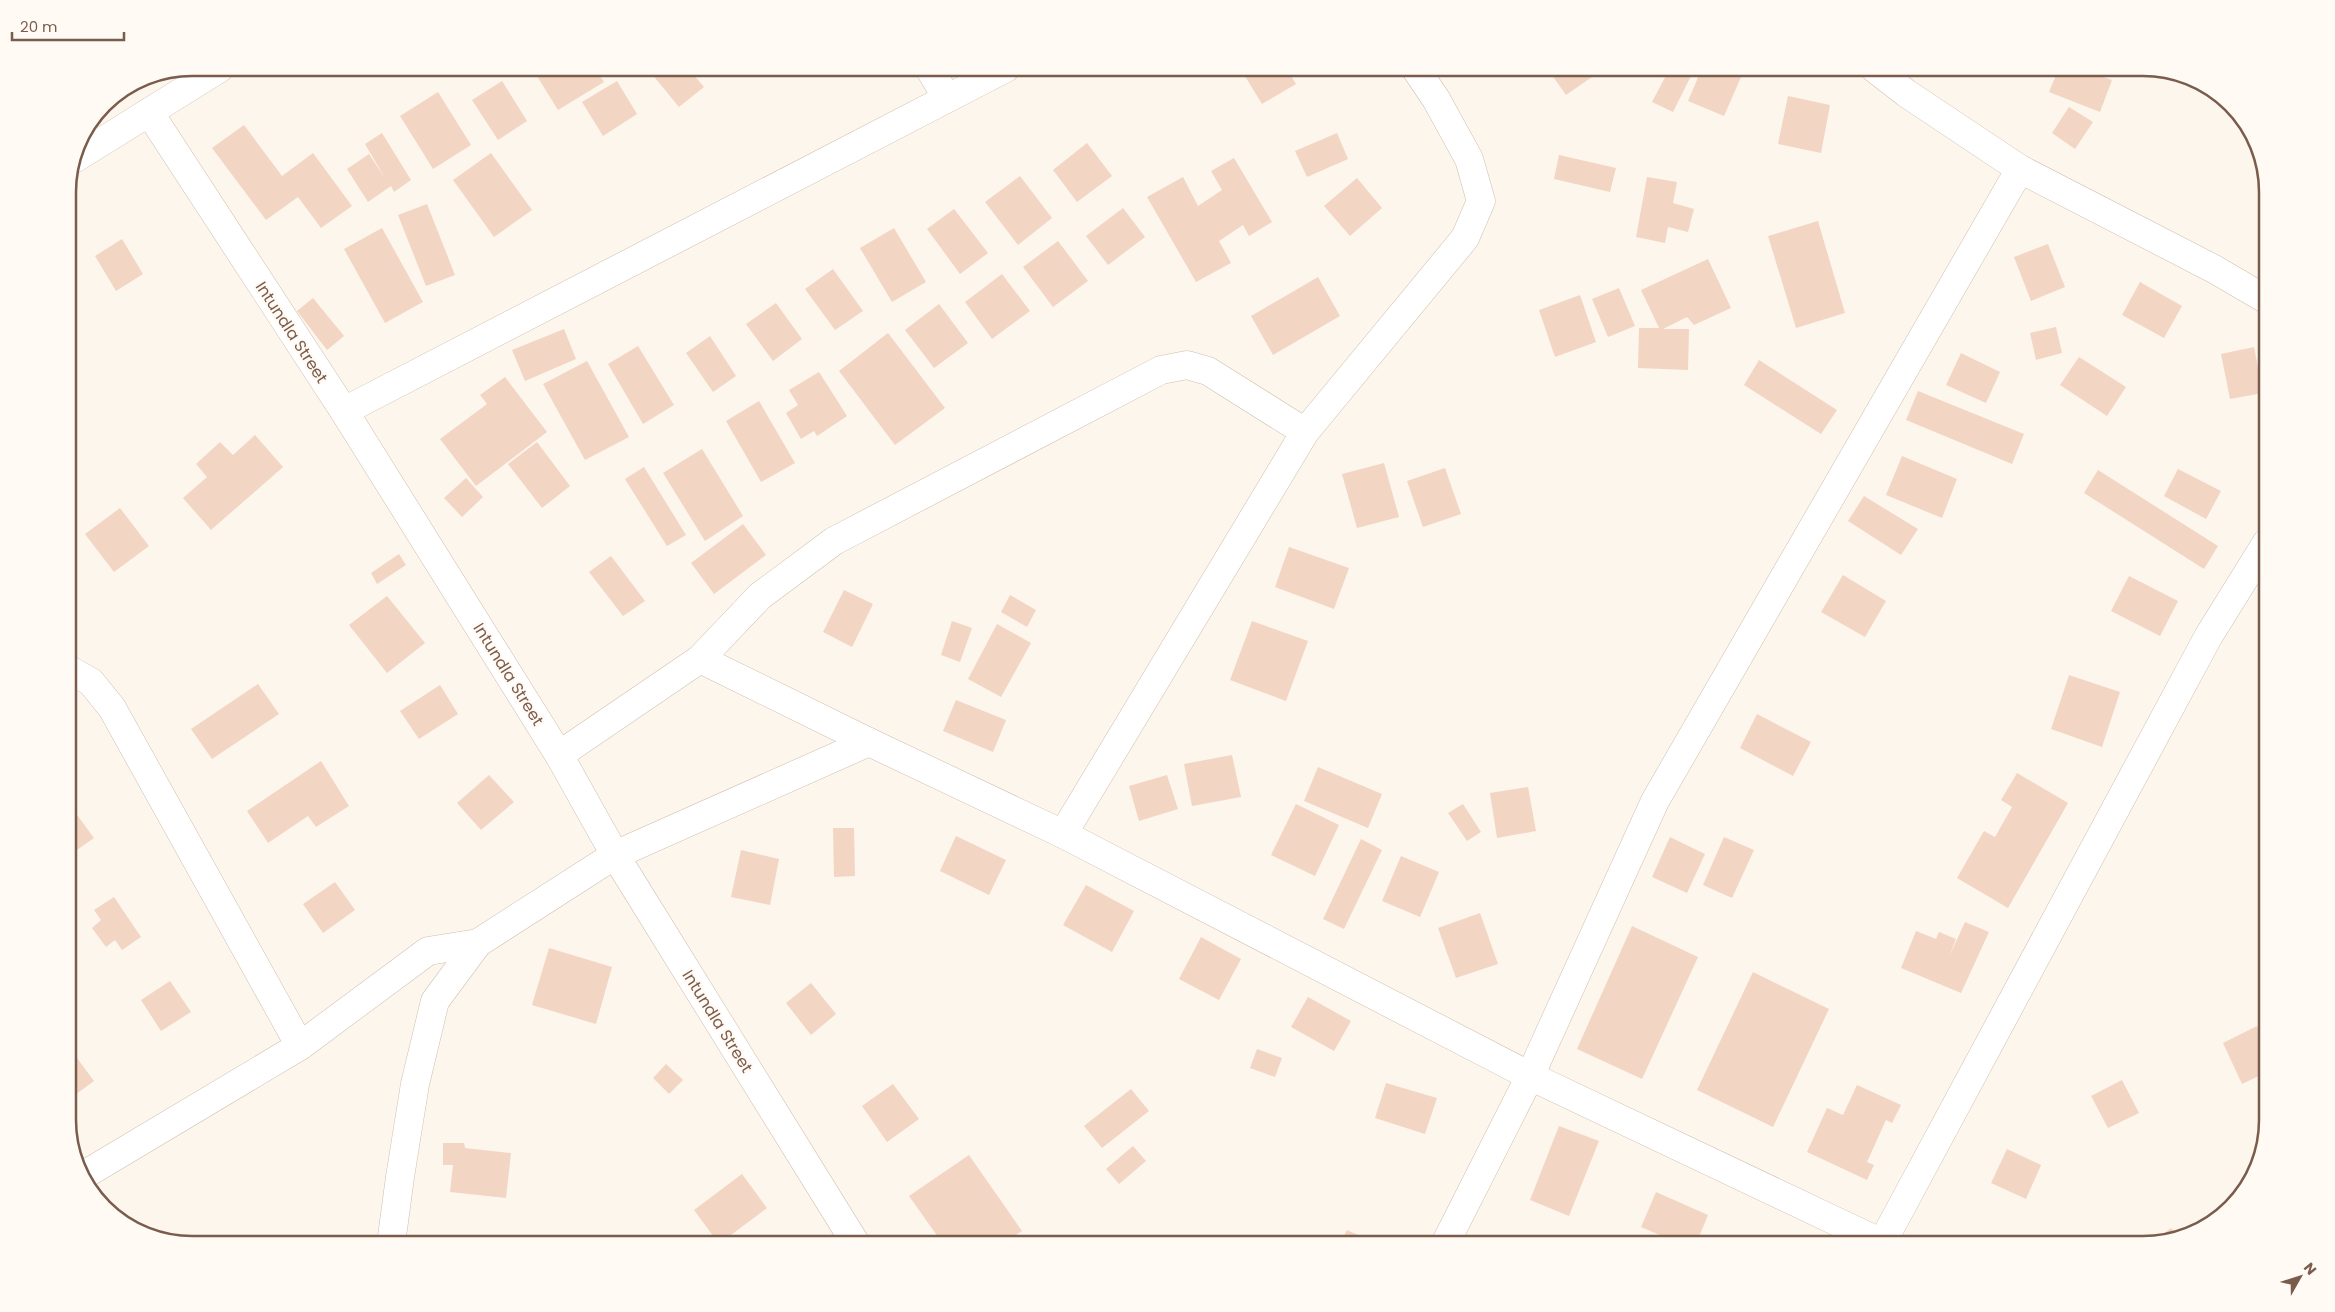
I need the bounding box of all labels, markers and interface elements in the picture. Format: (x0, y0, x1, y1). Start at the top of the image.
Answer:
scale bar (12, 10, 125, 42)
text: 20 m (20, 16, 58, 37)
street label: Intundla Street (250, 277, 333, 388)
street label: Intundla Street (468, 618, 549, 730)
street label: Intundla Street (677, 965, 758, 1077)
north arrow (2275, 1252, 2325, 1302)
text: N (2299, 1258, 2321, 1279)

